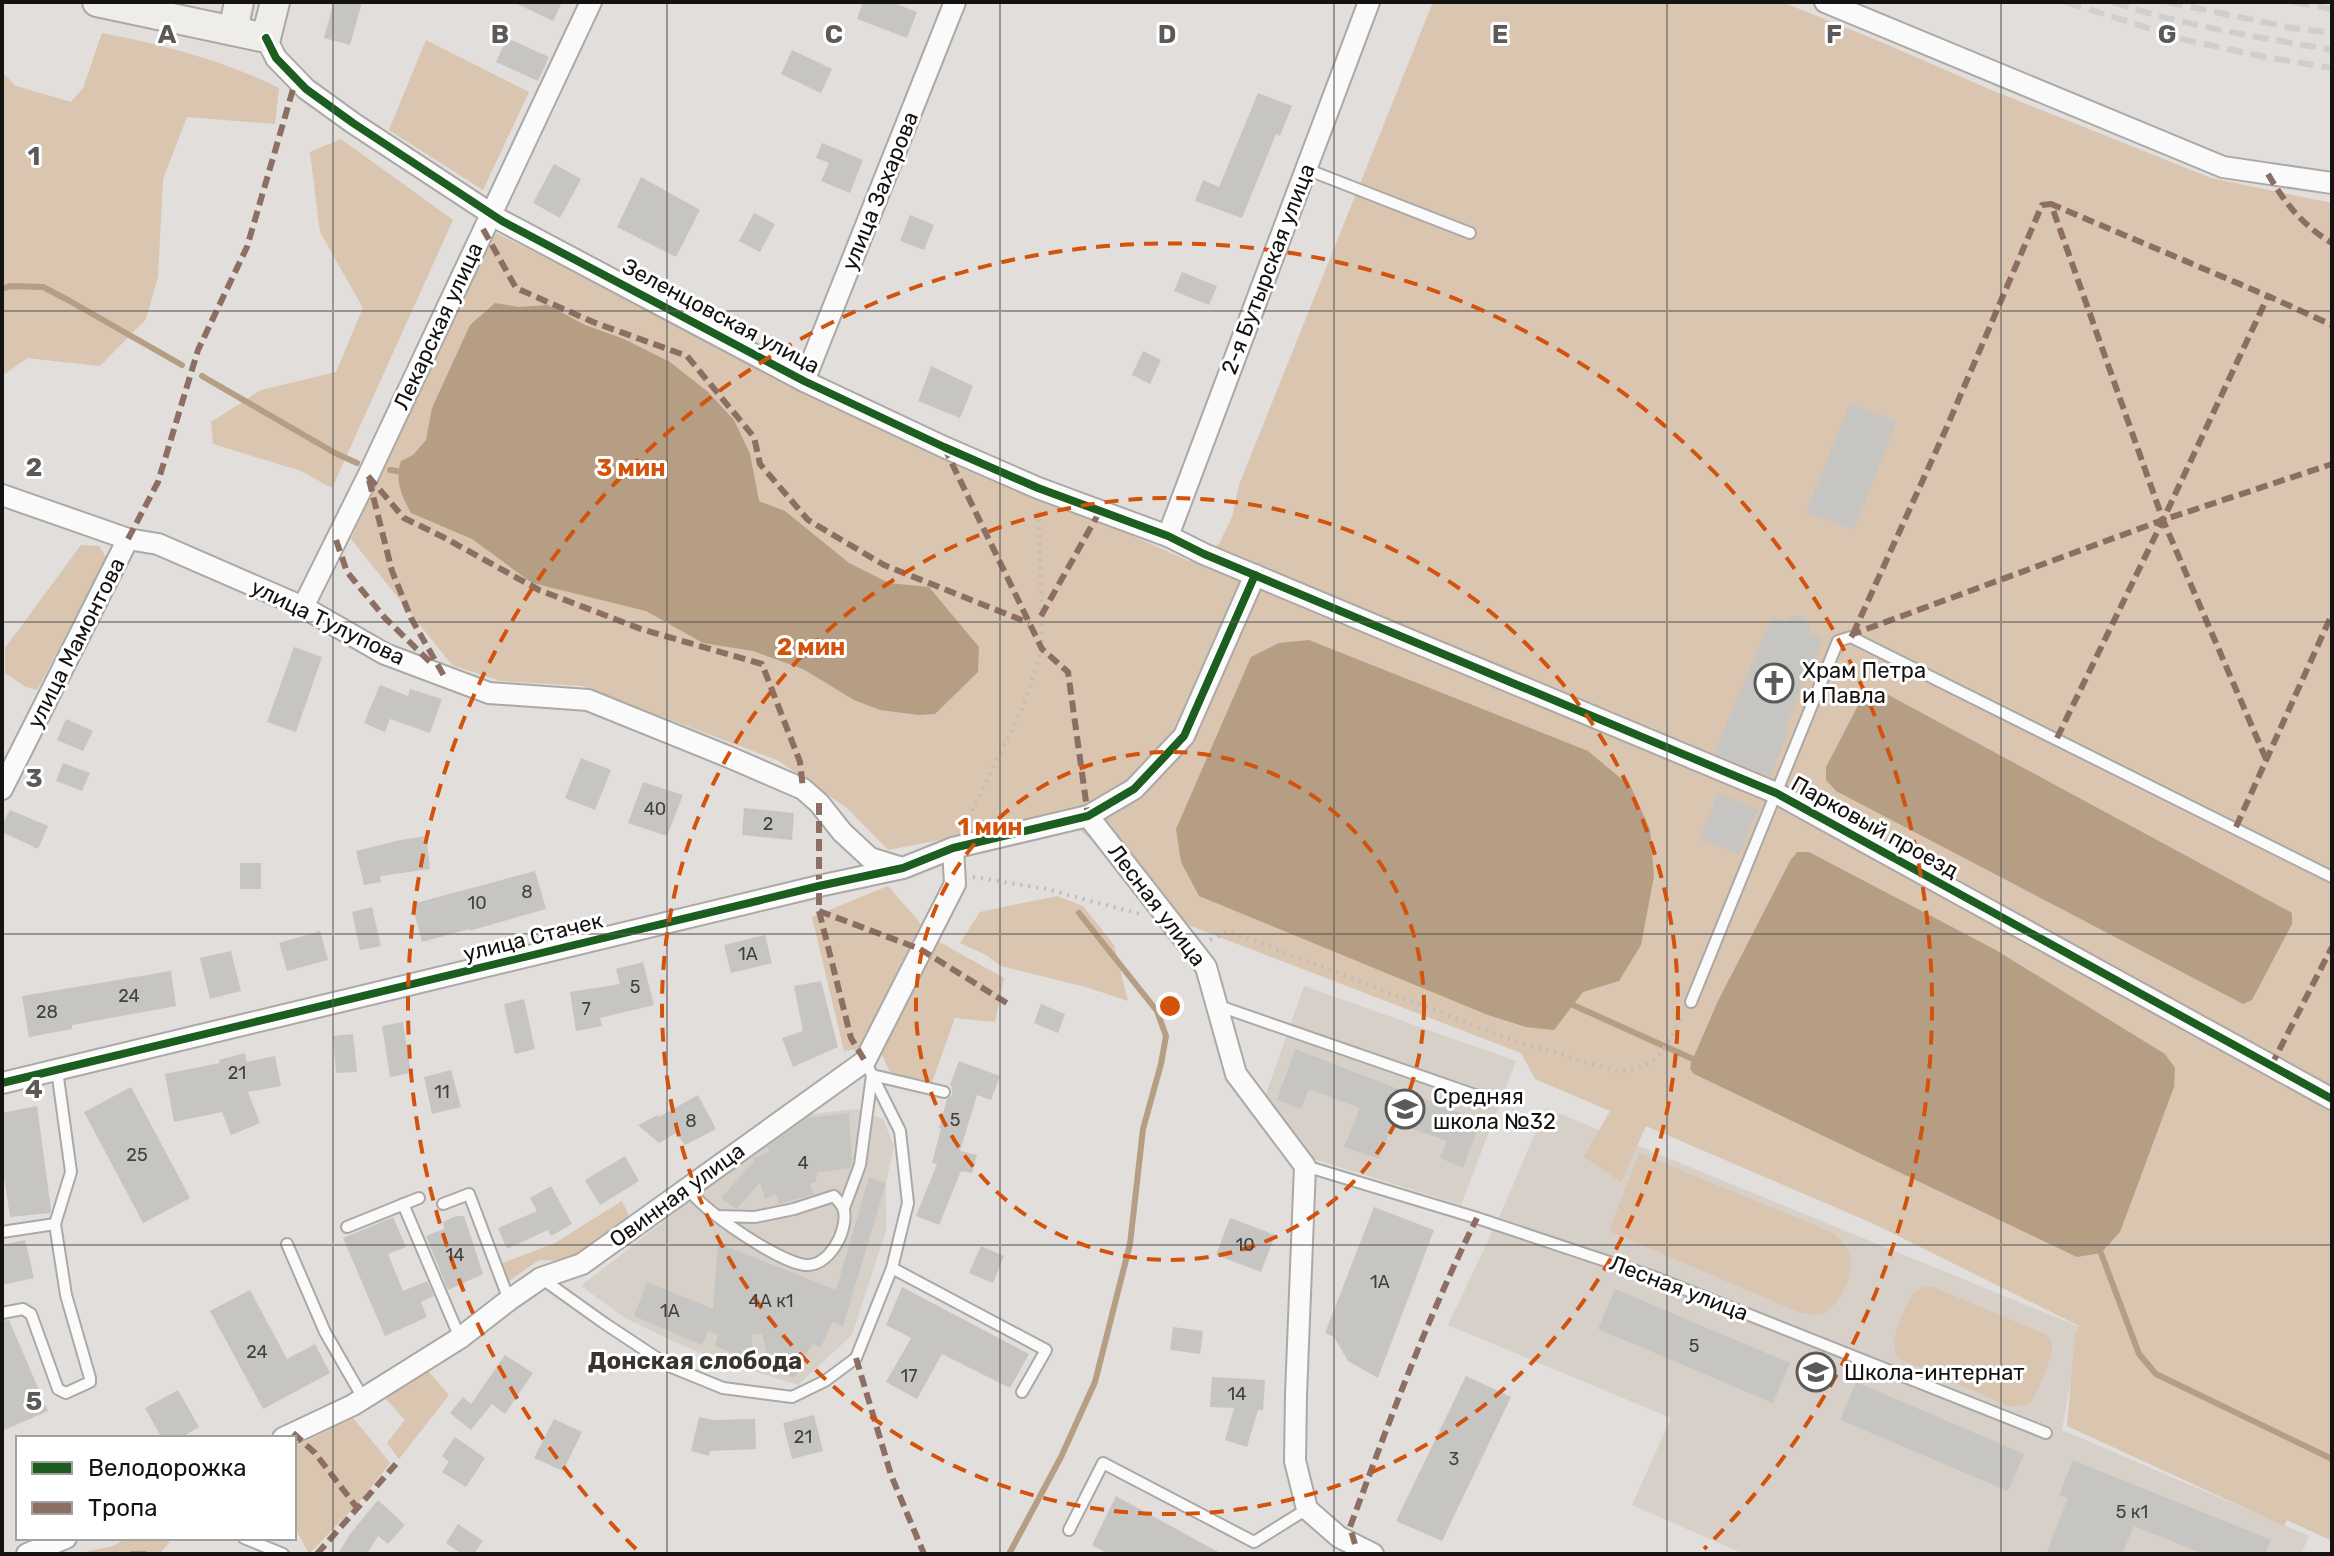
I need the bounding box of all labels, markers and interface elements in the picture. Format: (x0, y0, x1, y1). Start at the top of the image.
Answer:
text: A (158, 19, 177, 50)
text: B (491, 19, 509, 50)
text: C (825, 19, 843, 50)
text: D (1158, 19, 1176, 50)
text: E (1492, 19, 1508, 50)
text: F (1826, 19, 1842, 50)
text: G (2158, 19, 2176, 50)
street label: улица Захарова (836, 108, 924, 274)
text: 1 (28, 141, 40, 172)
street label: 2-я Бутырская улица (1215, 160, 1321, 378)
street label: Лекарская улица (387, 238, 489, 414)
street label: Зеленцовская улица (618, 253, 824, 379)
text: 2 (26, 452, 42, 483)
text: 3 мин (597, 454, 665, 482)
street label: улица Мамонтова (21, 553, 131, 733)
street label: улица Тулупова (247, 573, 409, 671)
text: 2 мин (777, 633, 845, 661)
place label: Храм Петра и Павла (1802, 657, 1926, 709)
church icon: Храм Петра и Павла (1753, 662, 1795, 704)
text: 3 (25, 763, 43, 794)
street label: Парковый проезд (1787, 770, 1963, 884)
house number: 40 (644, 798, 666, 820)
house number: 2 (763, 813, 773, 835)
text: 1 мин (957, 813, 1023, 841)
street label: Лесная улица (1102, 839, 1212, 971)
house number: 8 (521, 881, 533, 903)
house number: 10 (467, 892, 487, 914)
street label: улица Стачек (460, 907, 606, 967)
house number: 1А (738, 943, 758, 965)
house number: 5 (630, 976, 640, 998)
house number: 24 (118, 985, 140, 1007)
centre of rings (1156, 992, 1184, 1020)
house number: 7 (581, 998, 591, 1020)
house number: 28 (36, 1001, 58, 1023)
house number: 21 (228, 1062, 246, 1084)
text: 4 (25, 1074, 43, 1105)
house number: 11 (434, 1081, 450, 1103)
place label: Средняя школа №32 (1433, 1083, 1556, 1135)
school or university icon: Средняя школа №32 (1384, 1088, 1426, 1130)
house number: 5 (950, 1109, 960, 1131)
house number: 8 (685, 1110, 697, 1132)
street label: Овинная улица (604, 1137, 750, 1253)
house number: 25 (126, 1144, 148, 1166)
house number: 4 (797, 1152, 809, 1174)
house number: 10 (1235, 1234, 1255, 1256)
house number: 14 (446, 1244, 464, 1266)
street label: Лесная улица (1606, 1249, 1752, 1327)
house number: 1А (1370, 1271, 1390, 1293)
house number: 4А к1 (749, 1290, 794, 1312)
house number: 1А (660, 1300, 680, 1322)
house number: 5 (1689, 1335, 1699, 1357)
house number: 24 (246, 1341, 268, 1363)
district label: Донская слобода (588, 1347, 802, 1375)
school or university icon: Школа-интернат (1795, 1351, 1837, 1393)
place label: Школа-интернат (1844, 1359, 2025, 1386)
house number: 17 (901, 1365, 917, 1387)
house number: 14 (1228, 1383, 1246, 1405)
text: 5 (26, 1386, 42, 1417)
house number: 21 (794, 1426, 812, 1448)
legend (16, 1436, 296, 1540)
house number: 3 (1449, 1448, 1459, 1470)
text: Велодорожка (88, 1454, 247, 1482)
text: Тропа (88, 1494, 157, 1522)
house number: 5 к1 (2116, 1501, 2148, 1523)

